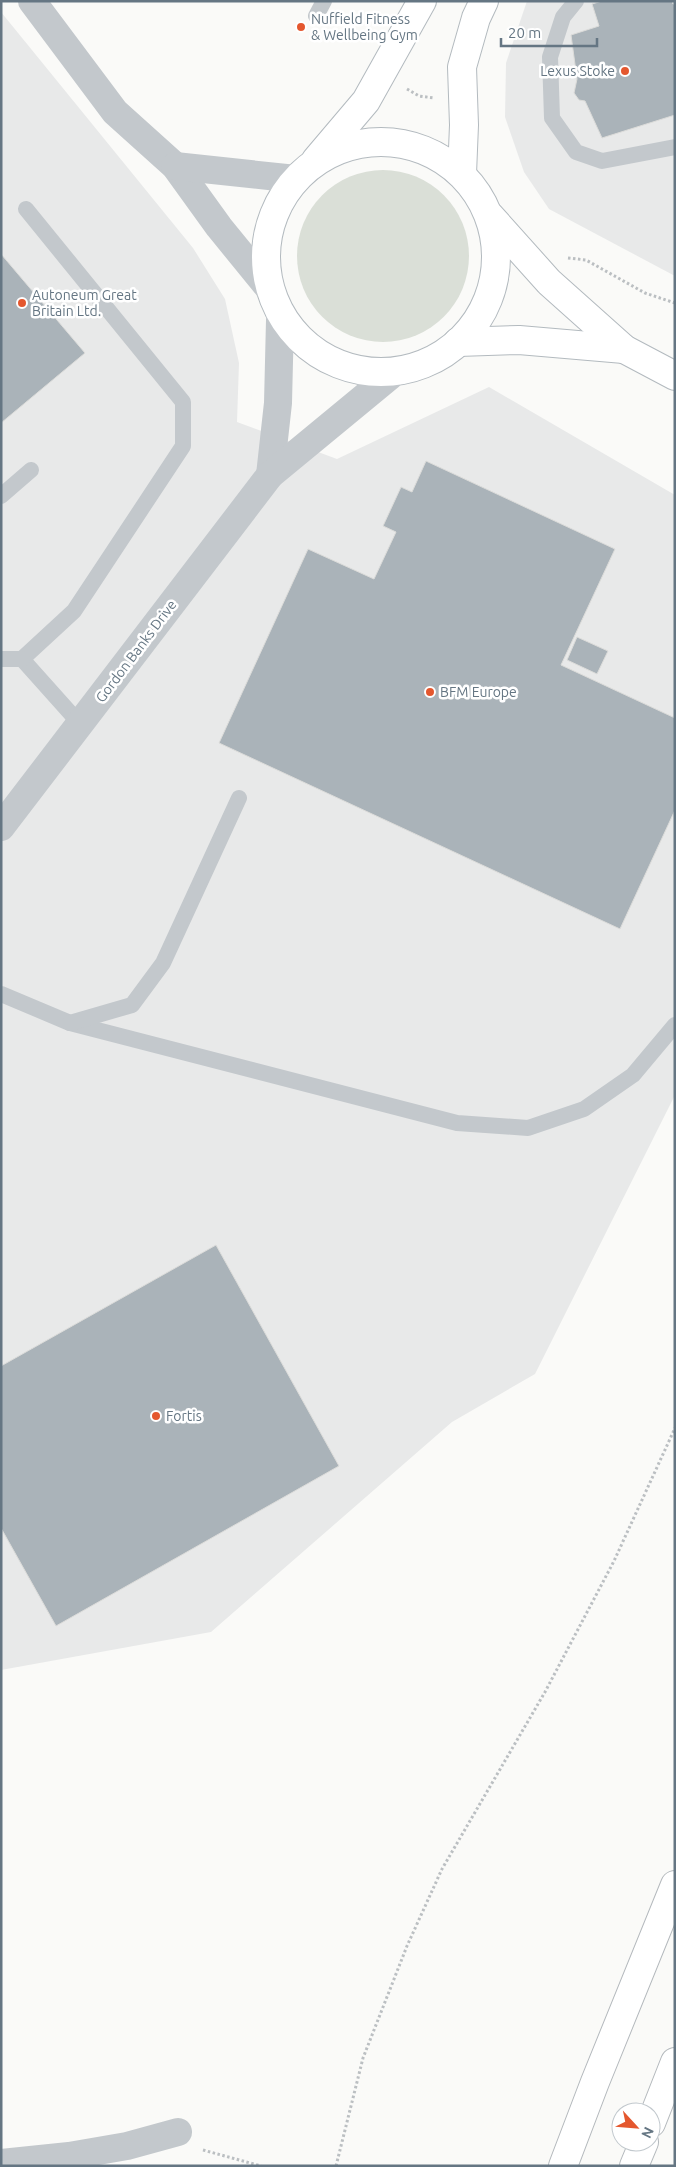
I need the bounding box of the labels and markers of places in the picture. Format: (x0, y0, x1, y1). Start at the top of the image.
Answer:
place label: Nuffield Fitness & Wellbeing Gym (311, 11, 418, 43)
marker: Nuffield Fitness & Wellbeing Gym (295, 21, 307, 33)
place label: Lexus Stoke (540, 63, 615, 79)
marker: Lexus Stoke (619, 65, 631, 77)
place label: Autoneum Great Britain Ltd. (32, 287, 137, 319)
marker: Autoneum Great Britain Ltd. (16, 297, 28, 309)
place label: BFM Europe (440, 684, 517, 700)
marker: BFM Europe (424, 686, 436, 698)
place label: Fortis (166, 1408, 202, 1424)
marker: Fortis (150, 1410, 162, 1422)

